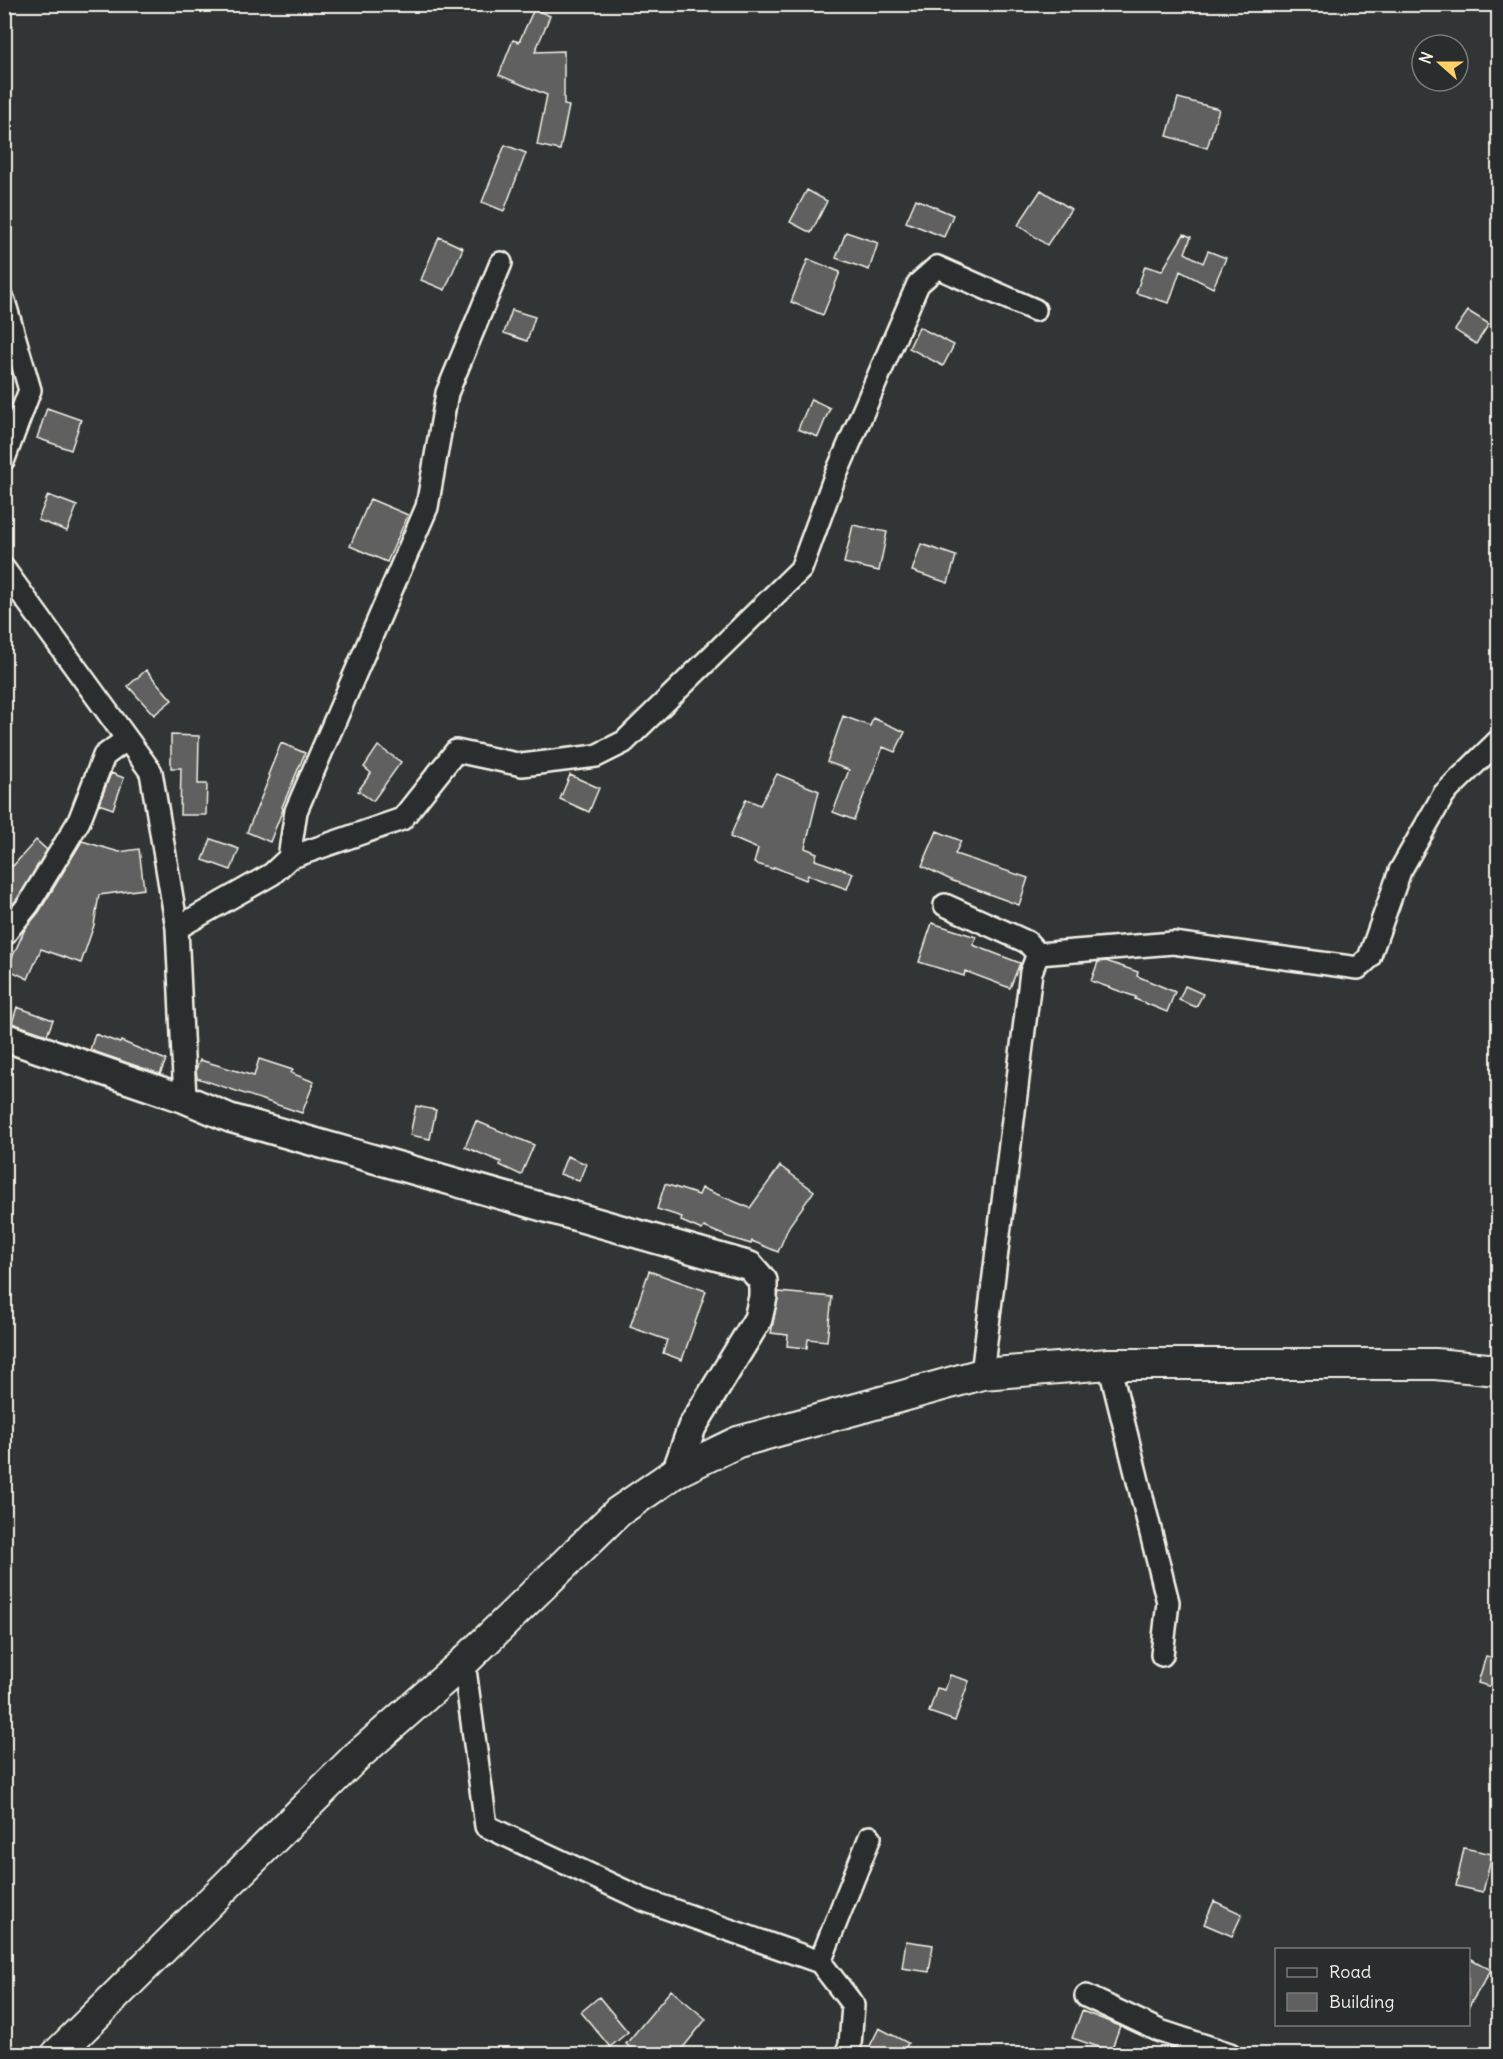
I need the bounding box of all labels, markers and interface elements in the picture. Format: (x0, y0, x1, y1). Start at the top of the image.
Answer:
north arrow (1410, 33, 1470, 93)
text: N (1415, 49, 1437, 66)
legend (1275, 1948, 1470, 2026)
text: Road (1329, 1960, 1372, 1983)
text: Building (1329, 1990, 1394, 2013)

